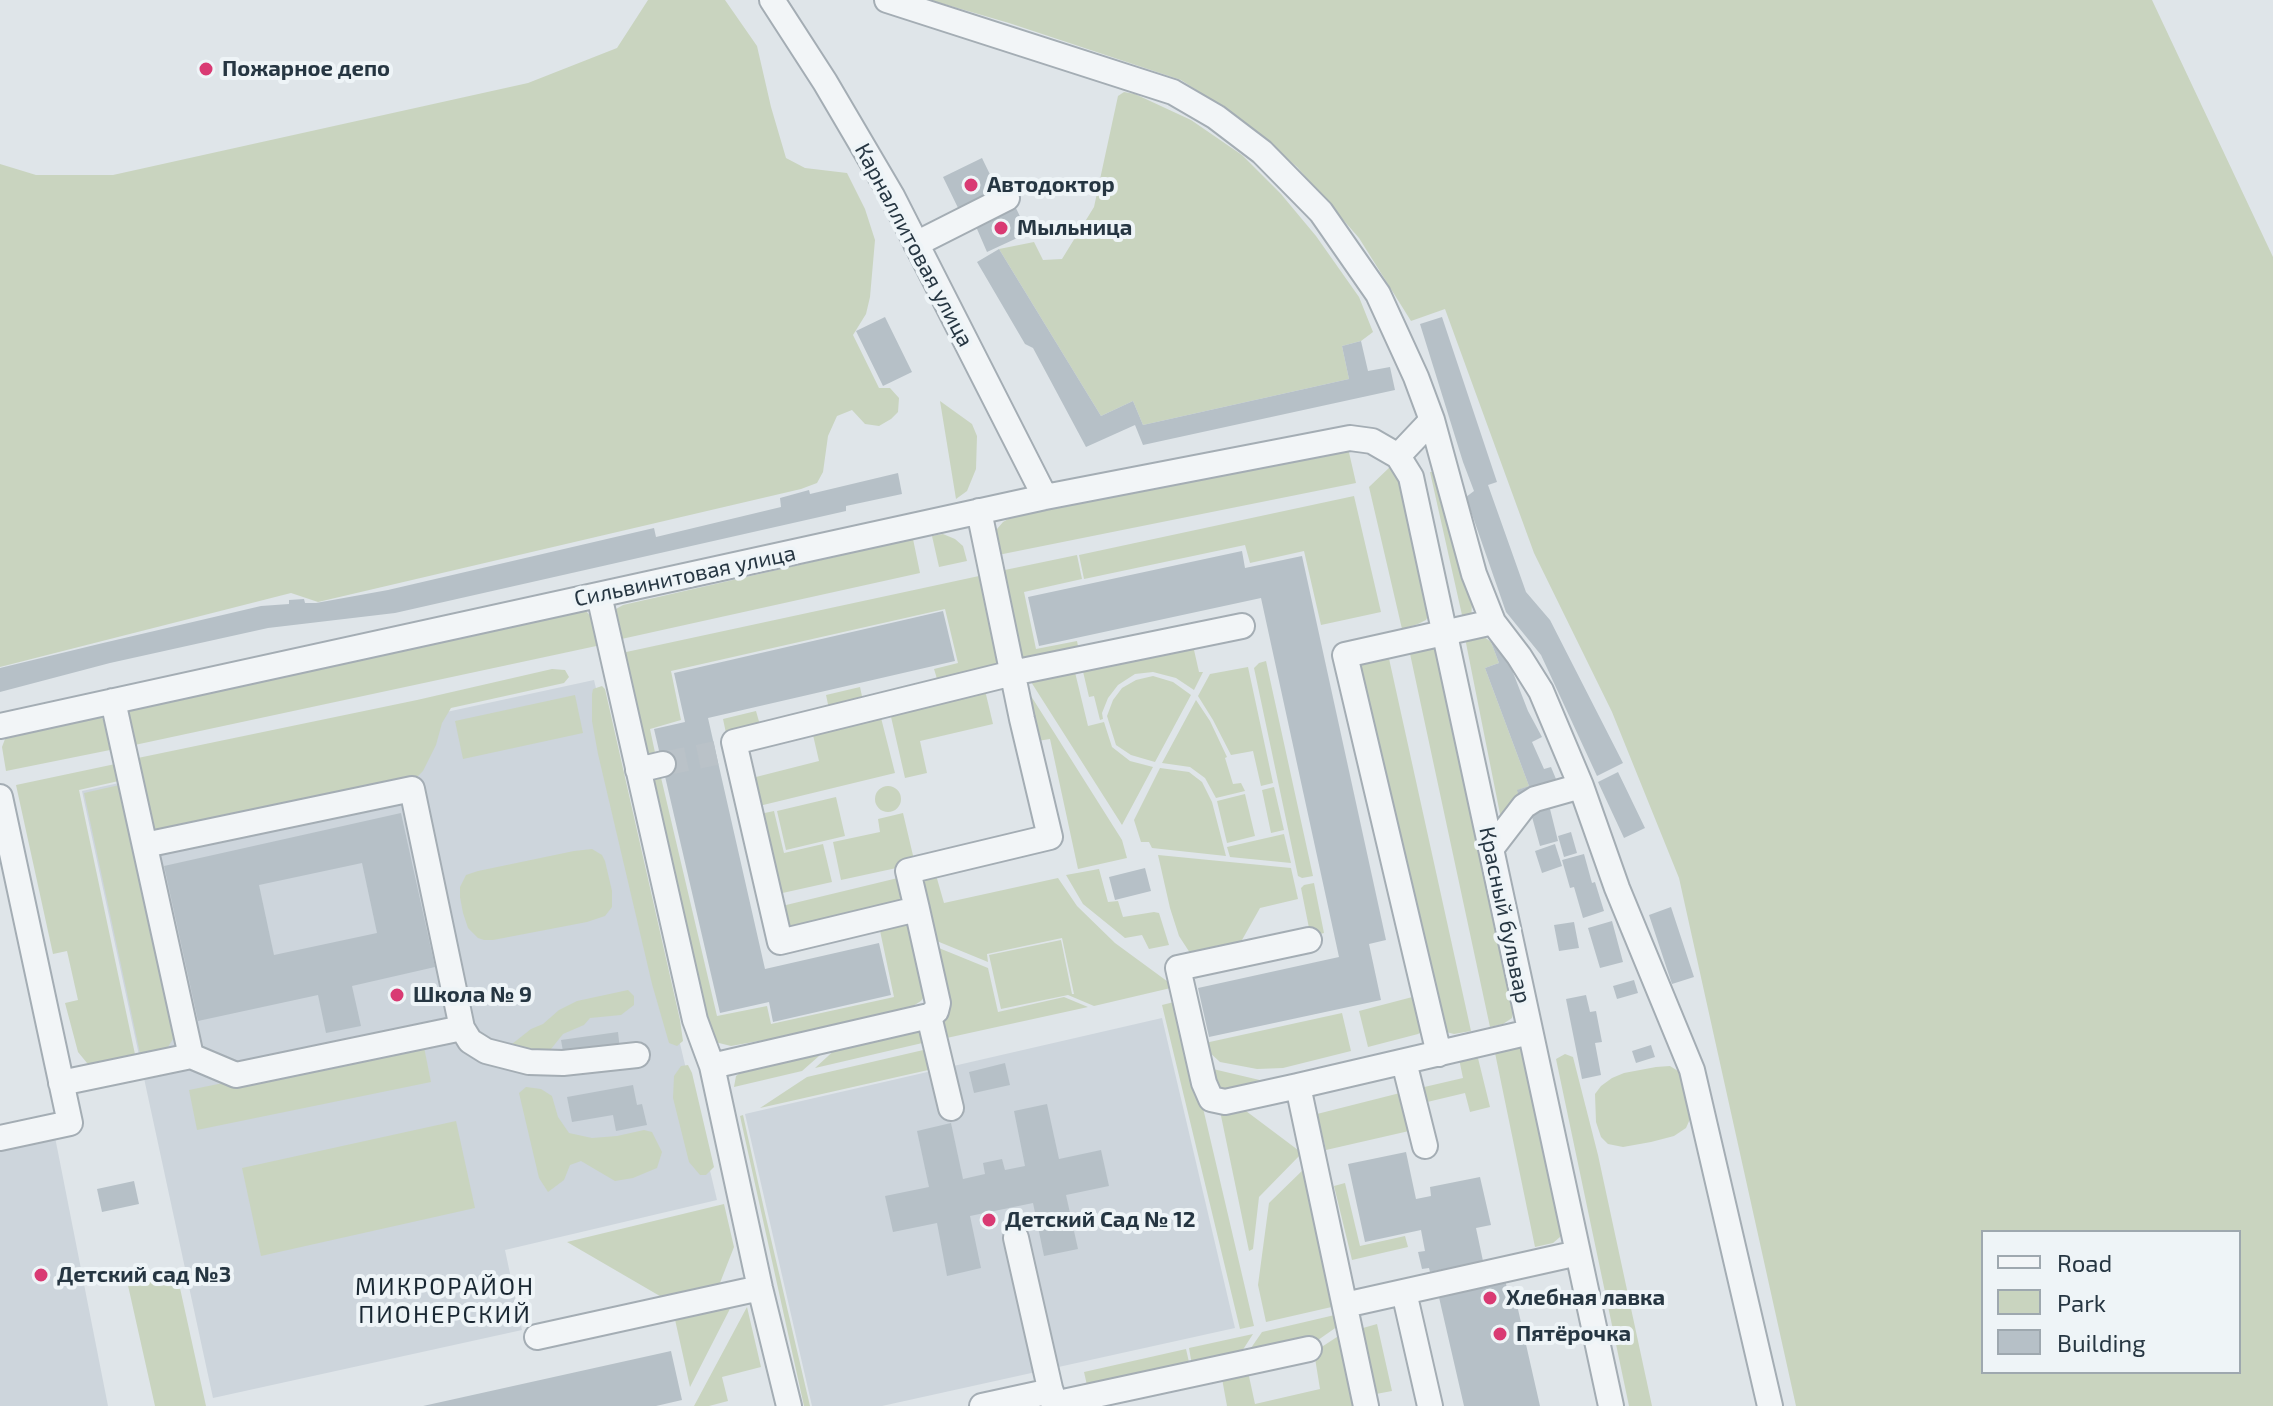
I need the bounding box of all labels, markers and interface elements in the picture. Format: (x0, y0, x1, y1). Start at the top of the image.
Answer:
place label: Пожарное депо (222, 56, 390, 82)
marker: Пожарное депо (197, 60, 215, 78)
street label: Карналлитовая улица (849, 139, 979, 351)
place label: Автодоктор (987, 172, 1115, 198)
marker: Автодоктор (962, 176, 980, 194)
place label: Мыльница (1017, 215, 1132, 241)
marker: Мыльница (992, 219, 1010, 237)
street label: Сильвинитовая улица (572, 540, 798, 612)
street label: Красный бульвар (1473, 824, 1537, 1006)
place label: Школа № 9 (413, 982, 532, 1008)
marker: Школа № 9 (388, 986, 406, 1004)
place label: Детский Сад № 12 (1005, 1207, 1195, 1233)
marker: Детский Сад № 12 (980, 1211, 998, 1229)
legend (1981, 1230, 2241, 1374)
text: Road (2057, 1248, 2112, 1277)
place label: Детский сад №3 (57, 1262, 231, 1288)
marker: Детский сад №3 (32, 1266, 50, 1284)
district label: МИКРОРАЙОН ПИОНЕРСКИЙ (355, 1273, 535, 1329)
place label: Хлебная лавка (1506, 1285, 1665, 1311)
text: Park (2057, 1288, 2106, 1317)
marker: Хлебная лавка (1481, 1289, 1499, 1307)
place label: Пятёрочка (1516, 1321, 1631, 1347)
marker: Пятёрочка (1491, 1325, 1509, 1343)
text: Building (2057, 1328, 2146, 1357)

